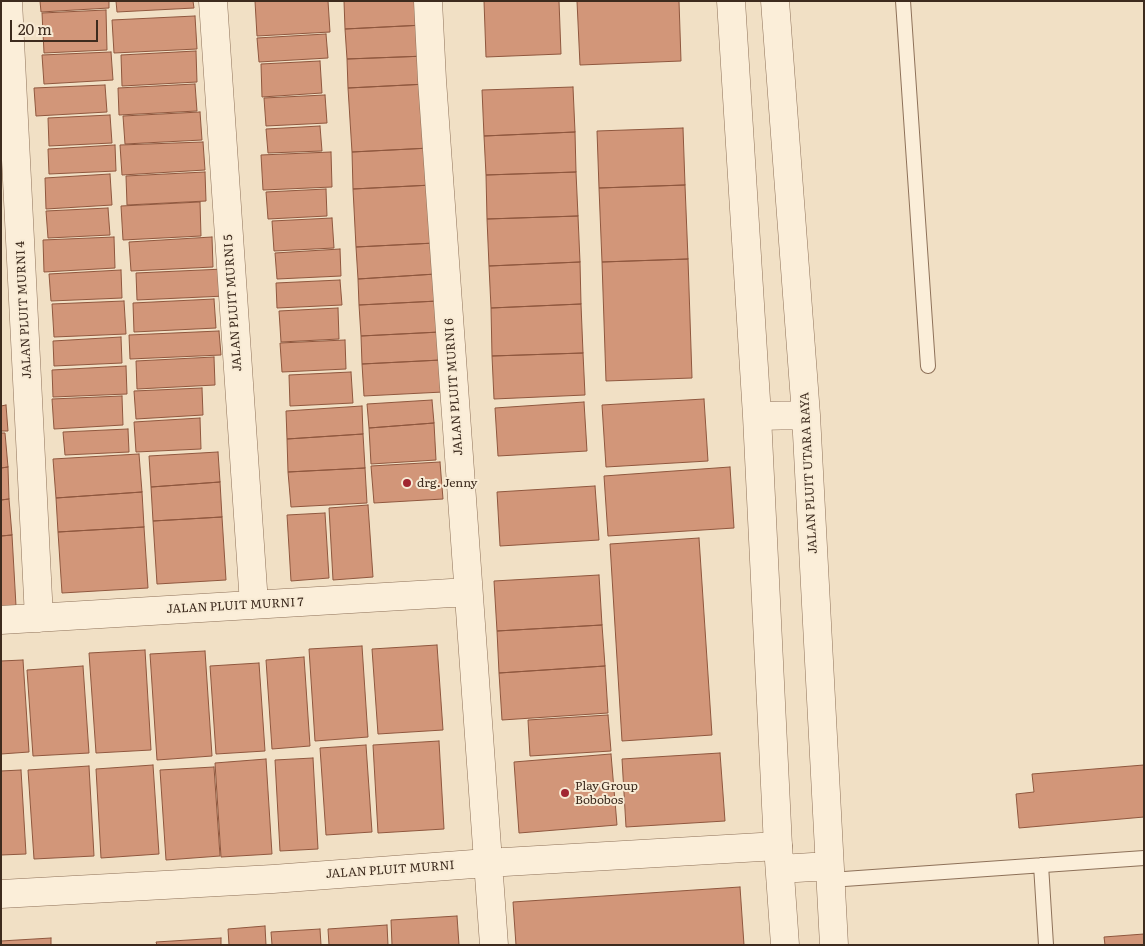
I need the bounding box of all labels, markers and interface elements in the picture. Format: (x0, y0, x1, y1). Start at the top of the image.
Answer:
scale bar (12, 10, 100, 42)
text: 20 m (18, 17, 52, 40)
street label: JALAN PLUIT MURNI 5 (221, 234, 245, 372)
street label: JALAN PLUIT MURNI 4 (13, 241, 35, 379)
street label: JALAN PLUIT MURNI 6 (442, 318, 466, 456)
street label: JALAN PLUIT UTARA RAYA (798, 392, 820, 554)
place label: drg. Jenny (417, 476, 477, 490)
marker: drg. Jenny (401, 477, 413, 489)
street label: JALAN PLUIT MURNI 7 (166, 595, 304, 617)
place label: Play Group Bobobos (575, 779, 638, 807)
marker: Play Group Bobobos (559, 787, 571, 799)
street label: JALAN PLUIT MURNI (325, 858, 455, 882)

